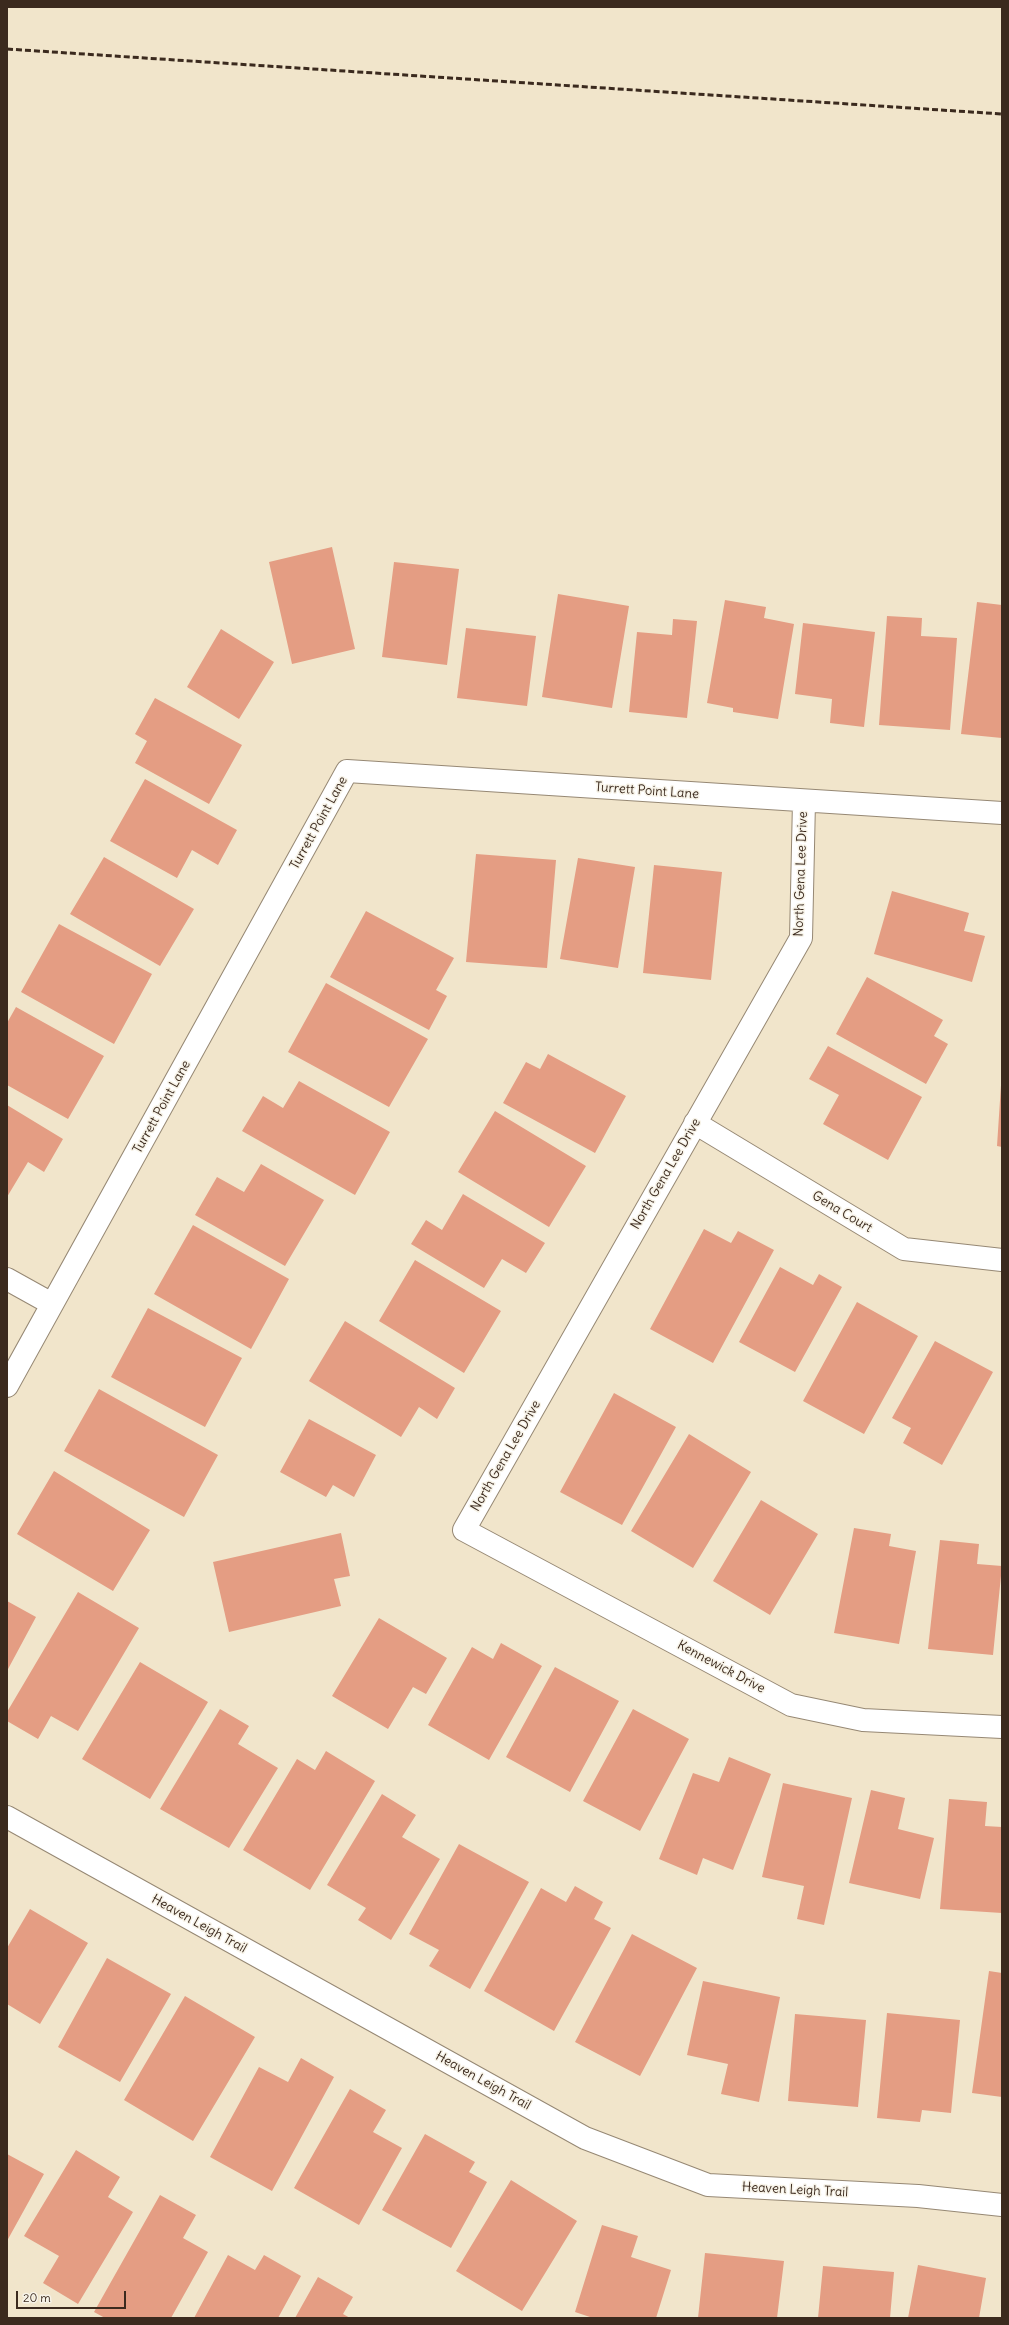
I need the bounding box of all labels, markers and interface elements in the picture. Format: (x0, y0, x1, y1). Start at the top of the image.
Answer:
street label: Turrett Point Lane (287, 774, 351, 872)
street label: Turrett Point Lane (595, 780, 699, 802)
street label: North Gena Lee Drive (791, 811, 811, 937)
street label: Turrett Point Lane (130, 1058, 194, 1156)
street label: North Gena Lee Drive (628, 1116, 704, 1232)
street label: Gena Court (809, 1188, 875, 1236)
street label: North Gena Lee Drive (468, 1398, 544, 1514)
street label: Kennewick Drive (675, 1637, 767, 1697)
street label: Heaven Leigh Trail (149, 1891, 249, 1957)
street label: Heaven Leigh Trail (433, 2048, 533, 2114)
street label: Heaven Leigh Trail (741, 2179, 849, 2201)
scale bar (18, 2283, 128, 2309)
text: 20 m (23, 2290, 51, 2305)

